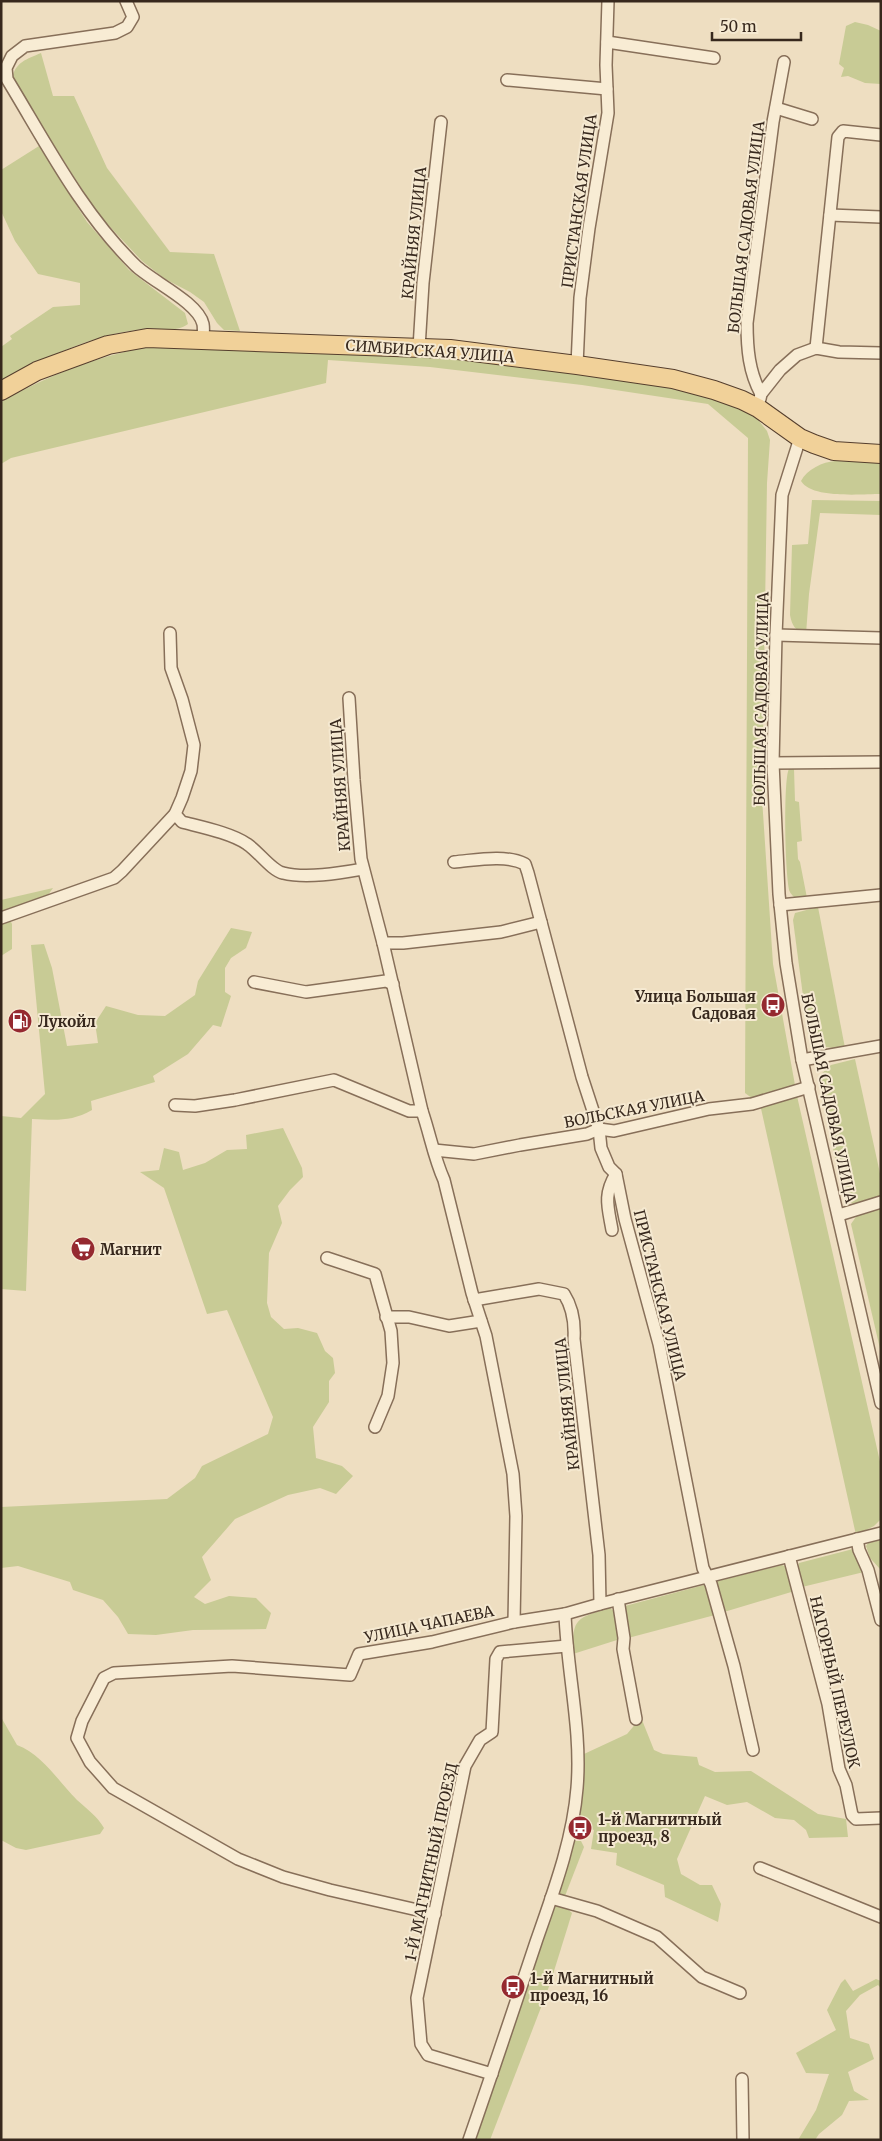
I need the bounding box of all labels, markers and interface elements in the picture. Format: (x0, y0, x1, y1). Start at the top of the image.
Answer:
scale bar (712, 10, 801, 42)
text: 50 m (720, 17, 757, 36)
street label: ПРИСТАНСКАЯ УЛИЦА (557, 112, 601, 289)
street label: БОЛЬШАЯ САДОВАЯ УЛИЦА (724, 119, 769, 334)
street label: КРАЙНЯЯ УЛИЦА (397, 165, 430, 300)
street label: СИМБИРСКАЯ УЛИЦА (345, 336, 515, 366)
street label: БОЛЬШАЯ САДОВАЯ УЛИЦА (750, 591, 772, 806)
street label: КРАЙНЯЯ УЛИЦА (325, 717, 354, 852)
place label: Улица Большая Садовая (634, 987, 756, 1023)
street label: БОЛЬШАЯ САДОВАЯ УЛИЦА (797, 991, 861, 1205)
bus stop icon: Улица Большая Садовая (760, 992, 786, 1018)
fuel station icon: Лукойл (7, 1008, 33, 1034)
place label: Лукойл (38, 1012, 96, 1031)
street label: ВОЛЬСКАЯ УЛИЦА (562, 1086, 706, 1132)
street label: ПРИСТАНСКАЯ УЛИЦА (630, 1208, 691, 1383)
supermarket icon: Магнит (70, 1236, 96, 1262)
place label: Магнит (100, 1240, 162, 1259)
street label: КРАЙНЯЯ УЛИЦА (550, 1336, 583, 1471)
street label: НАГОРНЫЙ ПЕРЕУЛОК (806, 1594, 865, 1770)
street label: УЛИЦА ЧАПАЕВА (362, 1601, 496, 1647)
street label: 1-Й МАГНИТНЫЙ ПРОЕЗД (400, 1760, 461, 1963)
place label: 1-й Магнитный проезд, 8 (598, 1810, 722, 1847)
bus stop icon: 1-й Магнитный проезд, 8 (567, 1815, 593, 1841)
place label: 1-й Магнитный проезд, 16 (530, 1969, 654, 2006)
bus stop icon: 1-й Магнитный проезд, 16 (500, 1974, 526, 2000)

